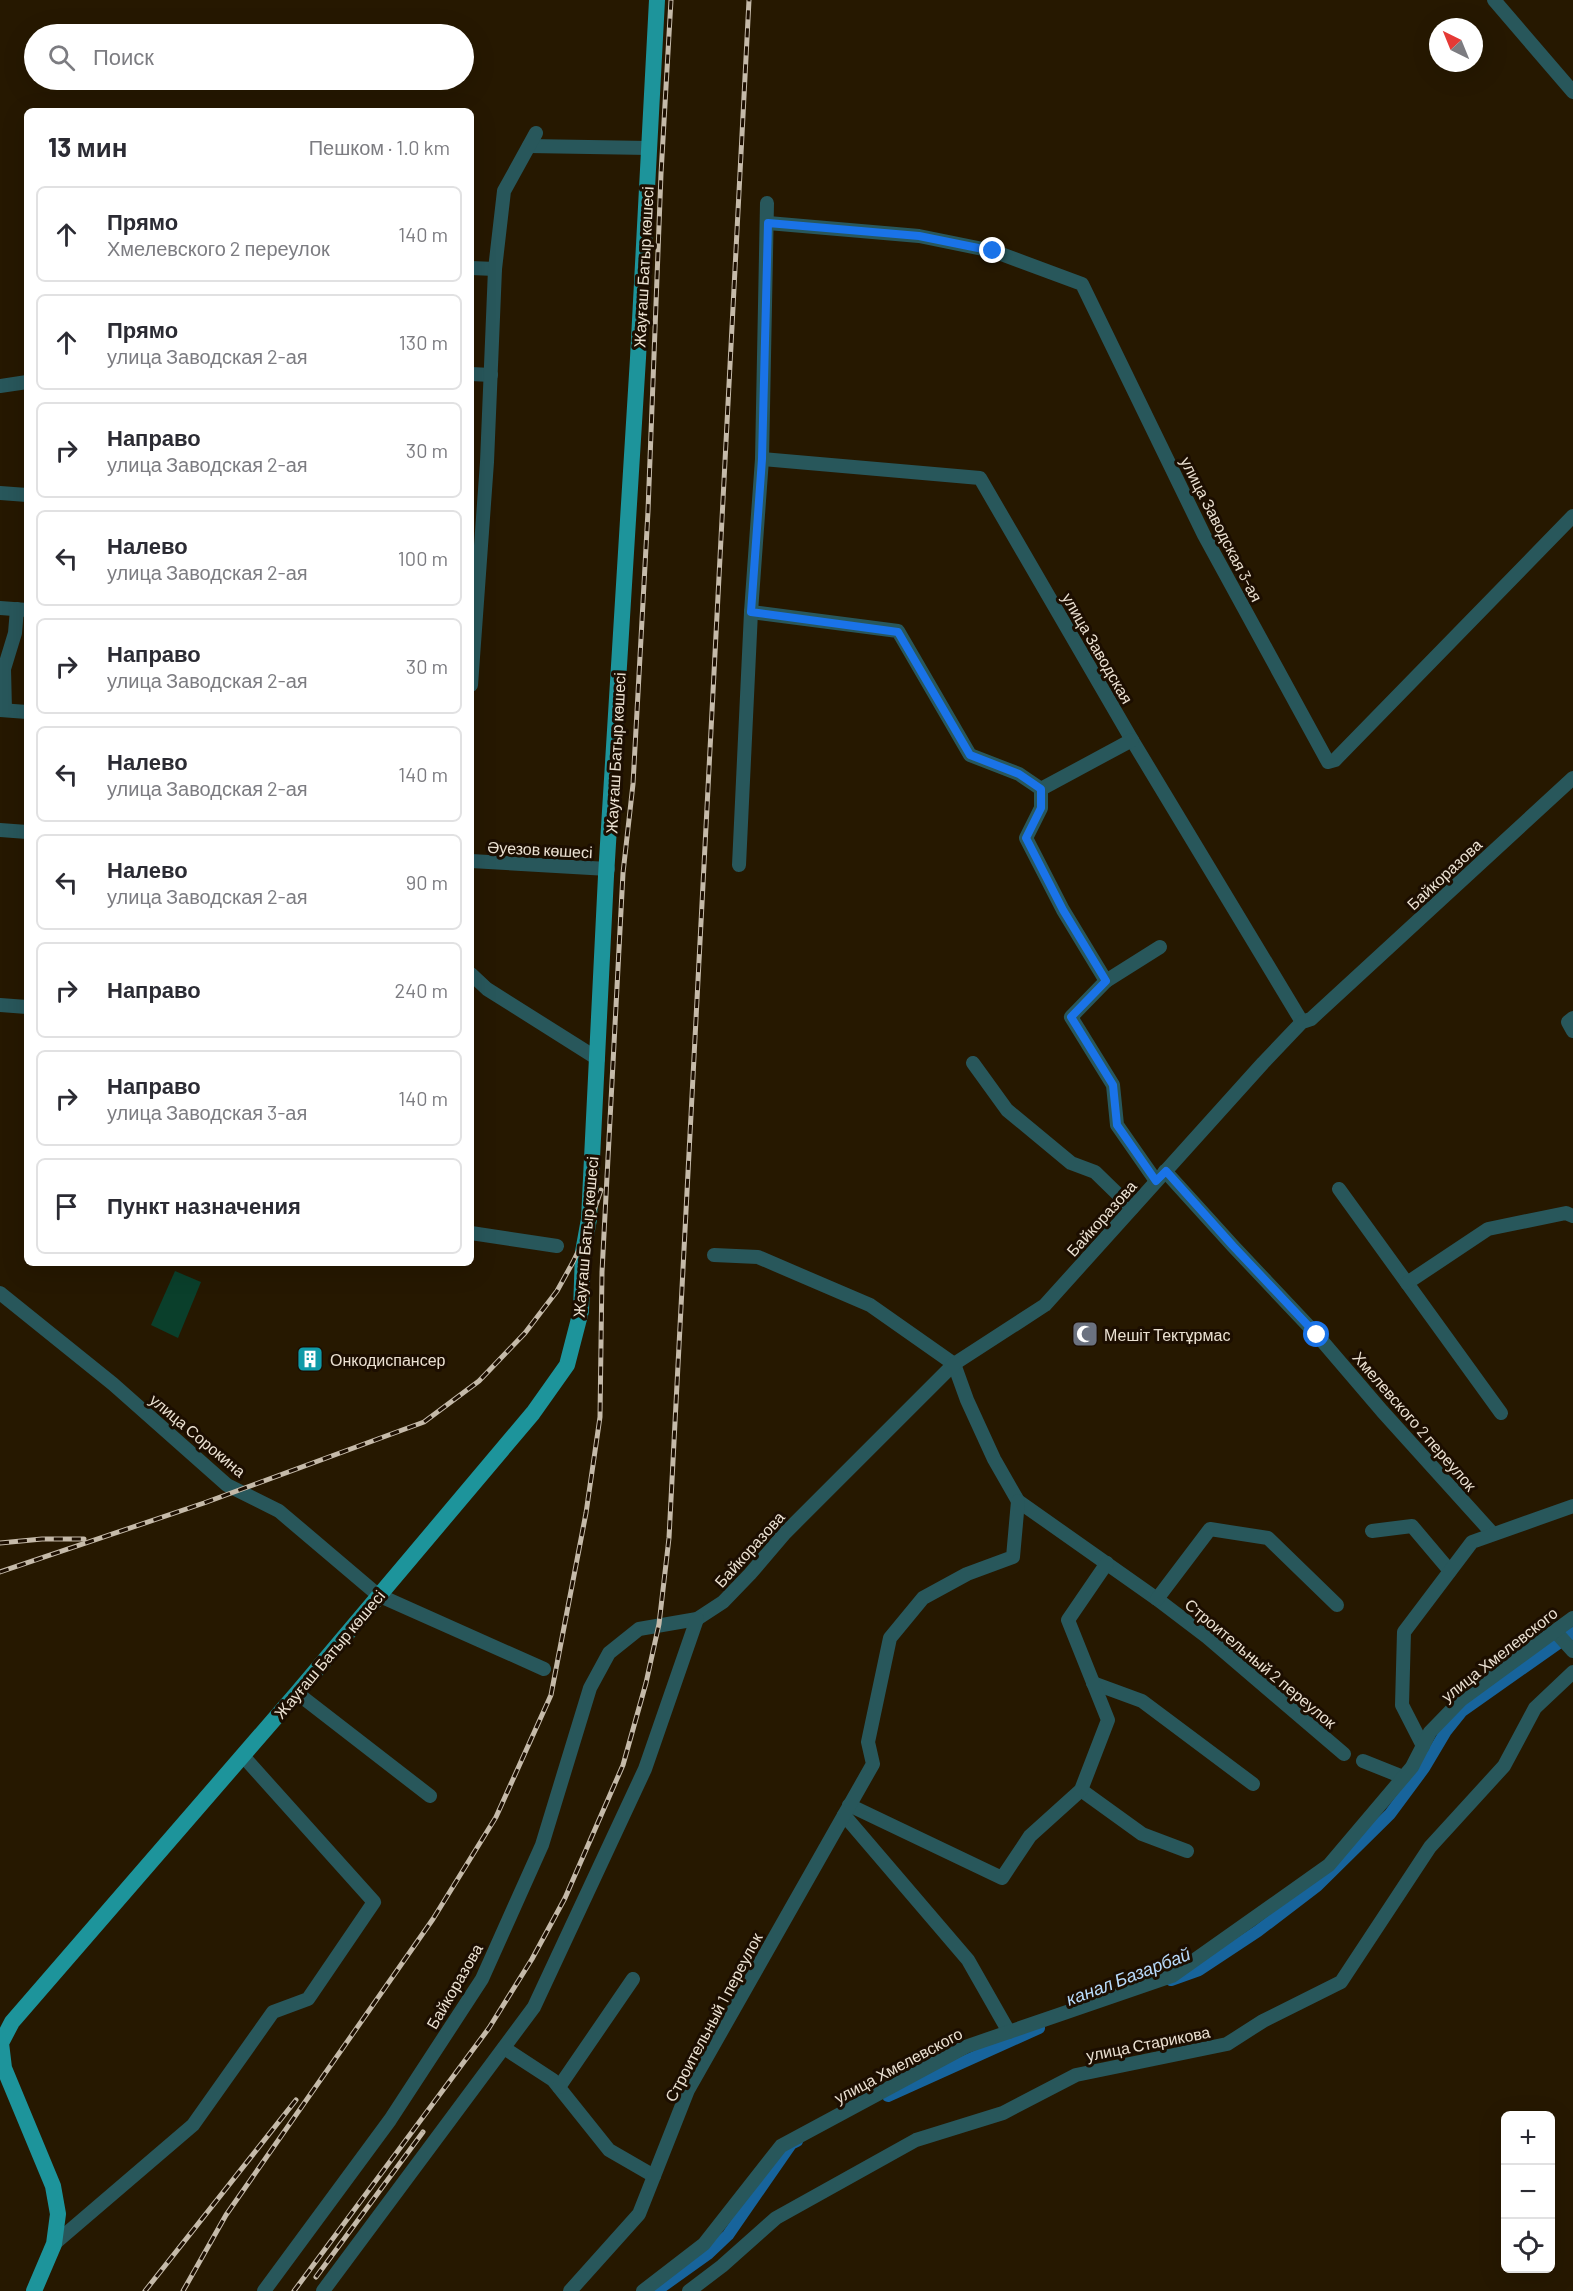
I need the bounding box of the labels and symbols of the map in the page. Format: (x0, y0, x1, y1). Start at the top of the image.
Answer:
north arrow (1429, 18, 1483, 72)
street label: Жауғаш Батыр көшесі (629, 186, 657, 348)
route end (979, 237, 1005, 263)
street label: улица Заводская 3-ая (1177, 453, 1267, 605)
street label: улица Заводская (1059, 589, 1137, 707)
street label: Жауғаш Батыр көшесі (601, 672, 629, 834)
street label: Байкоразова (1403, 834, 1485, 913)
street label: Әуезов көшесі (487, 837, 593, 861)
street label: Жауғаш Батыр көшесі (568, 1156, 602, 1318)
street label: Байкоразова (1062, 1176, 1140, 1260)
mosque icon: Мешіт Тектұрмас (1070, 1319, 1100, 1349)
route start (1303, 1321, 1329, 1347)
place label: Мешіт Тектұрмас (1104, 1325, 1230, 1344)
building icon: Онкодиспансер (295, 1344, 325, 1374)
street label: Хмелевского 2 переулок (1349, 1347, 1481, 1495)
place label: Онкодиспансер (330, 1350, 446, 1369)
street label: улица Сорокина (146, 1389, 250, 1481)
street label: Байкоразова (710, 1507, 788, 1591)
street label: Жауғаш Батыр көшесі (270, 1586, 388, 1722)
street label: Строительный 2 переулок (1182, 1594, 1341, 1732)
street label: улица Хмелевского (1437, 1603, 1561, 1705)
street label: Строительный 1 переулок (660, 1929, 766, 2105)
street label: Байкоразова (422, 1940, 486, 2032)
water label: канал Базарбай (1063, 1942, 1193, 2010)
street label: улица Старикова (1084, 2022, 1212, 2064)
street label: улица Хмелевского (831, 2023, 965, 2107)

